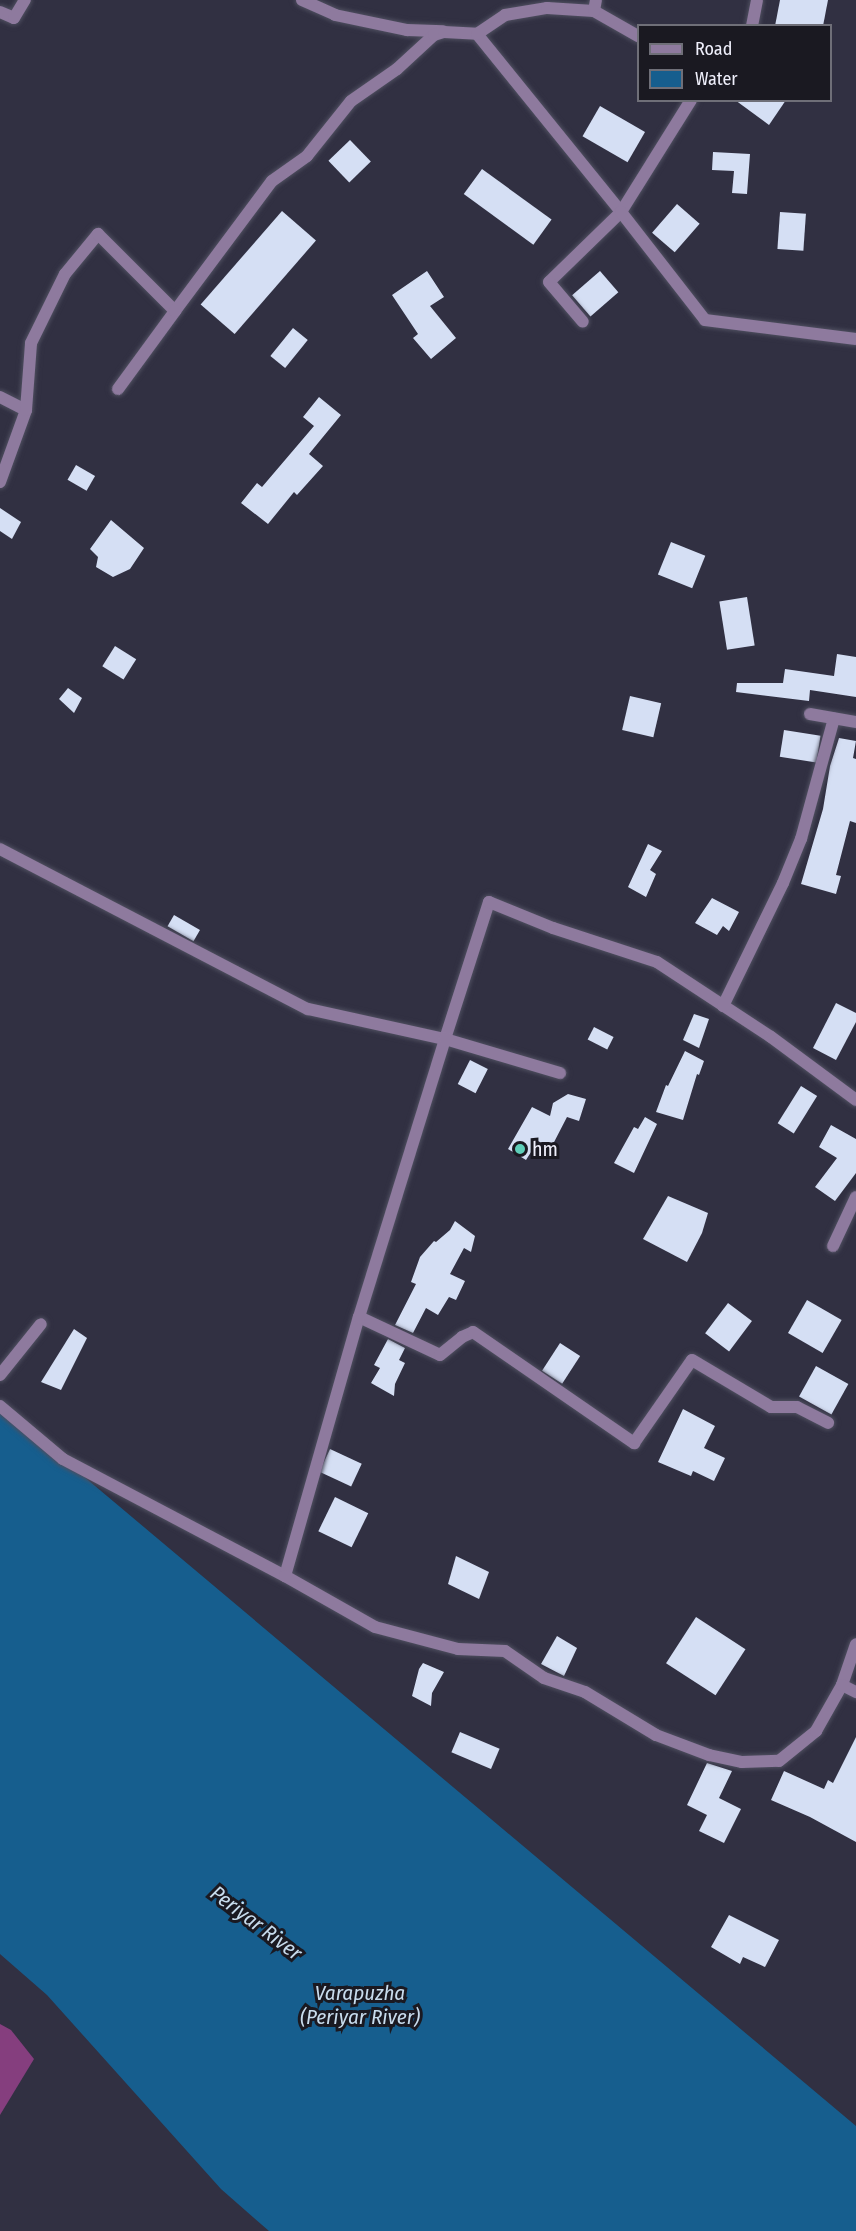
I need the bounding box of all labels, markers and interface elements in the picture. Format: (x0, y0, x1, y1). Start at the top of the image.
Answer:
legend (637, 24, 832, 102)
text: Road (695, 38, 732, 60)
text: Water (695, 68, 738, 90)
place label: hm (532, 1137, 558, 1161)
marker: hm (513, 1142, 527, 1156)
water label: Periyar River (205, 1880, 307, 1966)
water label: Varapuzha (Periyar River) (300, 1980, 420, 2030)

